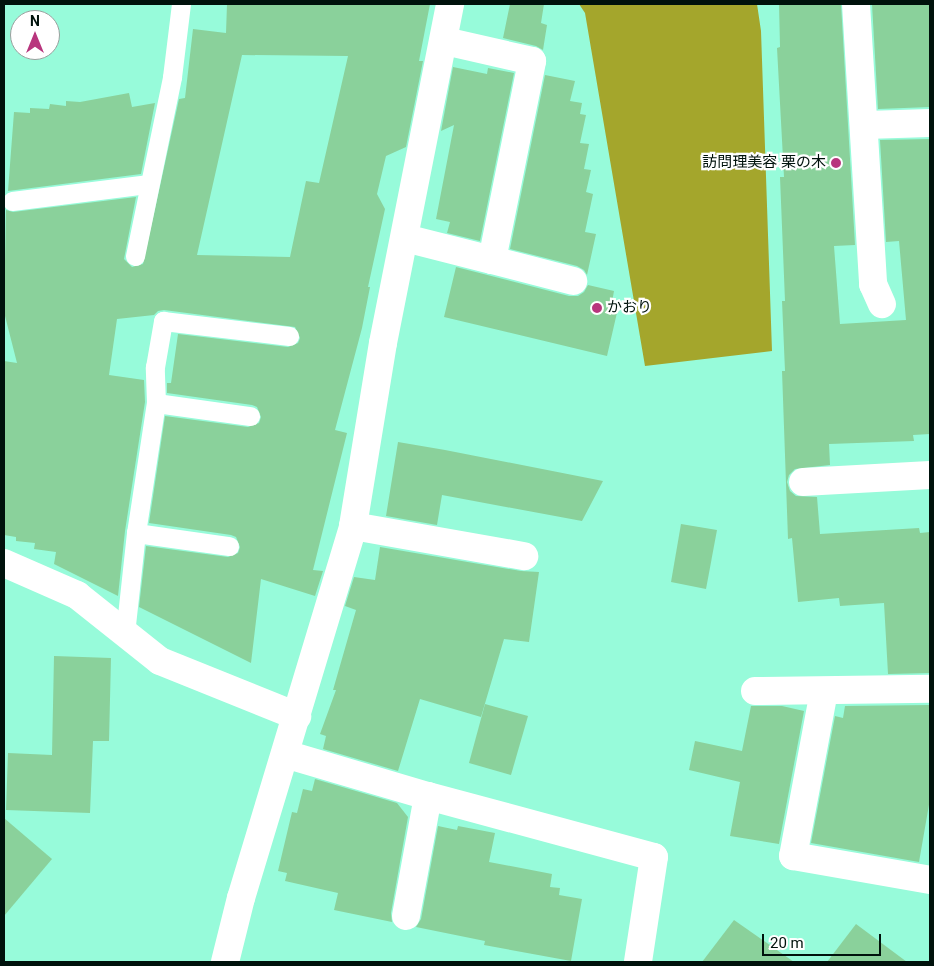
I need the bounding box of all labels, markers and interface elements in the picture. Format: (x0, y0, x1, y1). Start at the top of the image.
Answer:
north arrow (10, 10, 60, 60)
text: N (30, 13, 40, 29)
place label: 訪問理美容 栗の木 (702, 154, 826, 172)
marker: 訪問理美容 栗の木 (830, 157, 842, 169)
place label: かおり (607, 299, 652, 317)
marker: かおり (591, 302, 603, 314)
scale bar (764, 924, 883, 956)
text: 20 m (770, 934, 804, 952)

